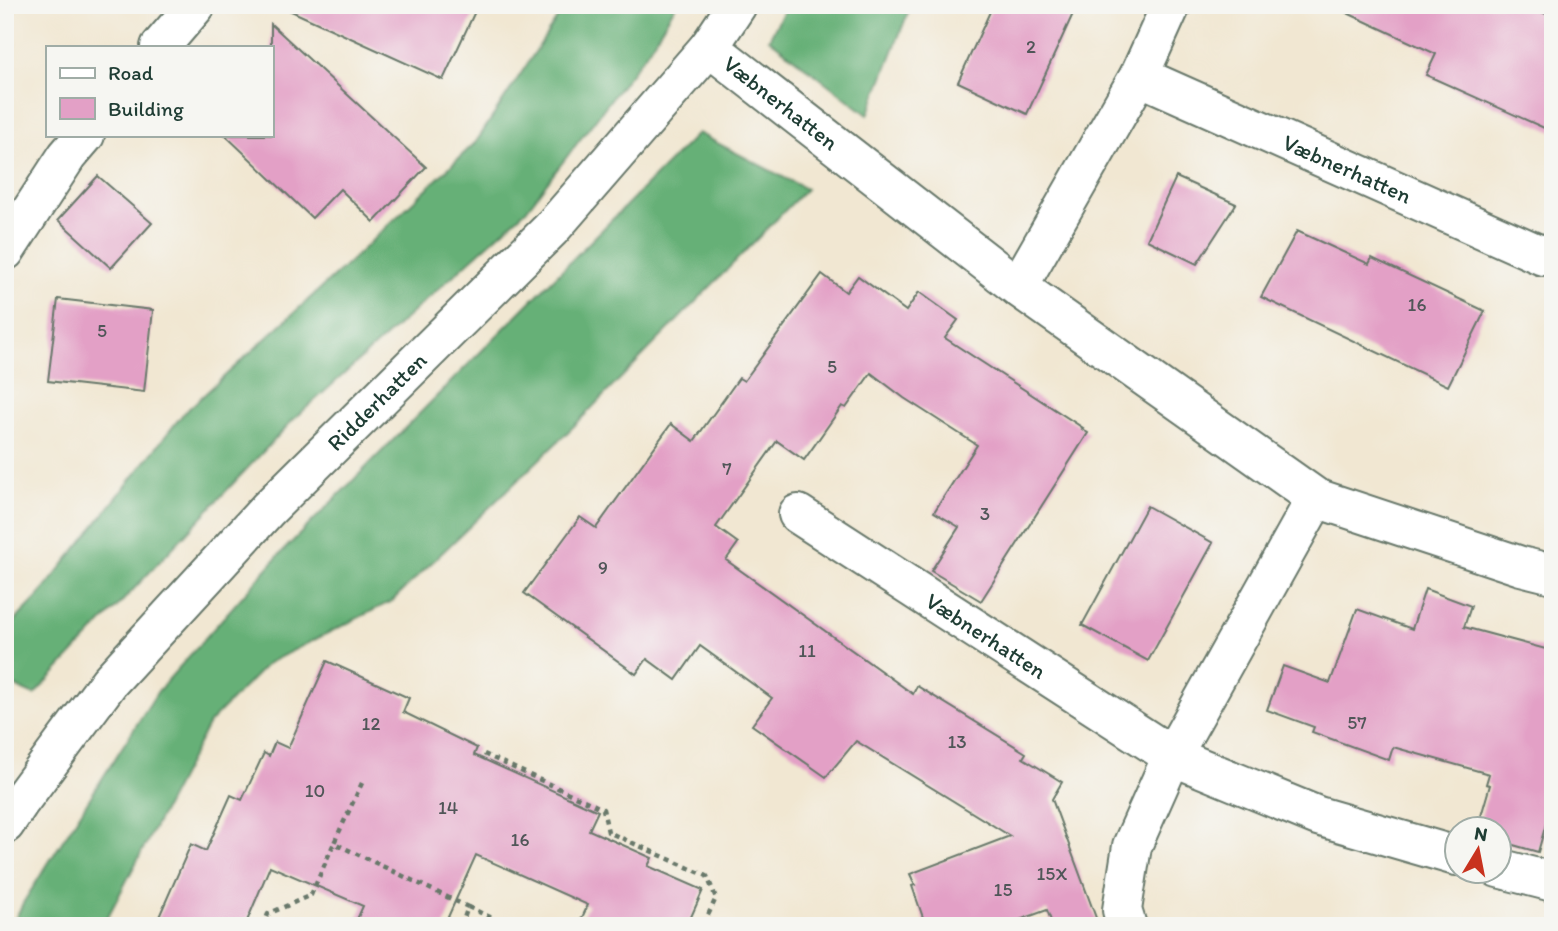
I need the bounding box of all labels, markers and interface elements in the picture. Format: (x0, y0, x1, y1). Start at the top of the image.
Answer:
house number: 2 (1026, 35, 1036, 58)
legend (46, 46, 273, 136)
street label: Væbnerhatten (718, 49, 844, 156)
text: Road (108, 60, 154, 85)
text: Building (108, 96, 184, 121)
street label: Væbnerhatten (1279, 128, 1416, 210)
house number: 16 (1408, 293, 1426, 316)
house number: 5 (97, 319, 107, 342)
street label: Ridderhatten (321, 346, 432, 457)
house number: 5 (827, 355, 837, 378)
house number: 7 (722, 457, 732, 480)
house number: 3 (980, 502, 990, 525)
house number: 9 (598, 556, 608, 579)
street label: Væbnerhatten (921, 586, 1052, 685)
house number: 11 (798, 639, 816, 662)
house number: 57 (1347, 711, 1367, 734)
house number: 12 (362, 712, 380, 735)
house number: 13 (947, 730, 967, 753)
house number: 10 (305, 779, 325, 802)
house number: 14 (438, 796, 458, 819)
north arrow (1442, 816, 1512, 886)
text: N (1473, 821, 1489, 846)
house number: 16 (511, 828, 529, 851)
house number: 15X (1037, 862, 1067, 885)
house number: 15 (994, 878, 1012, 901)

